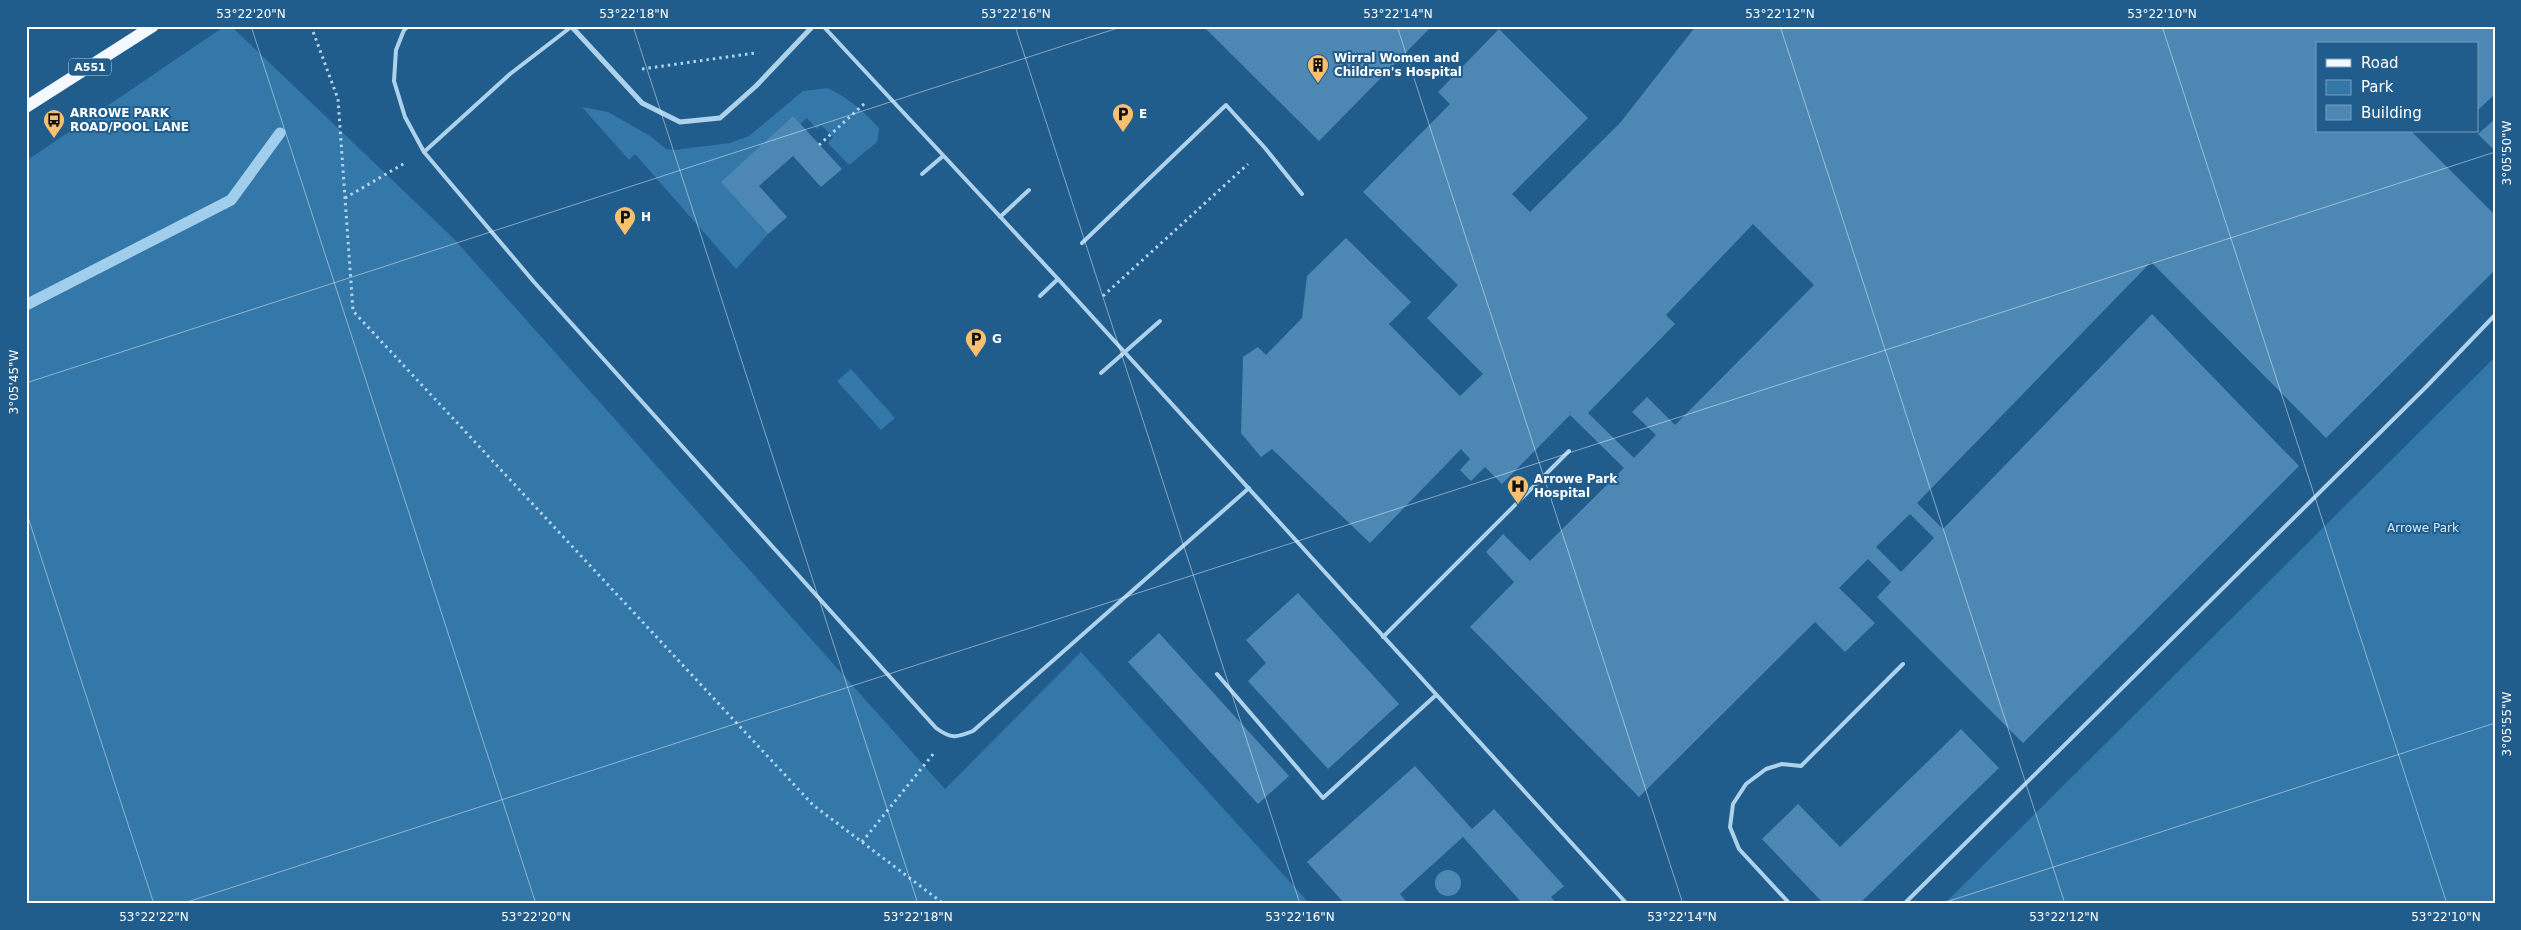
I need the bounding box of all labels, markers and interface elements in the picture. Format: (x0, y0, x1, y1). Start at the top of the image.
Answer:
text: 53°22'20"N (216, 7, 286, 21)
text: 53°22'18"N (599, 7, 669, 21)
text: 53°22'16"N (981, 7, 1051, 21)
text: 53°22'14"N (1363, 7, 1433, 21)
text: 53°22'12"N (1745, 7, 1815, 21)
text: 53°22'10"N (2127, 7, 2197, 21)
legend (2316, 42, 2478, 132)
place label: Wirral Women and Children's Hospital (1334, 51, 1462, 79)
building icon: Wirral Women and Children's Hospital (1306, 53, 1330, 84)
text: Road (2361, 54, 2399, 72)
road number: A551 (69, 58, 111, 76)
text: Park (2361, 78, 2394, 96)
parking icon: E (1111, 102, 1135, 133)
text: Building (2361, 104, 2422, 122)
place label: ARROWE PARK ROAD/POOL LANE (70, 106, 189, 134)
place label: E (1139, 107, 1147, 121)
bus stop icon: ARROWE PARK ROAD/POOL LANE (42, 108, 66, 139)
text: 3°05'50"W (2500, 120, 2514, 185)
parking icon: H (613, 205, 637, 236)
place label: H (641, 210, 651, 224)
parking icon: G (964, 327, 988, 358)
place label: G (992, 332, 1002, 346)
text: 3°05'45"W (7, 349, 21, 414)
place label: Arrowe Park Hospital (1534, 472, 1618, 500)
hospital icon: Arrowe Park Hospital (1506, 474, 1530, 505)
park label: Arrowe Park (2387, 521, 2459, 535)
text: 3°05'55"W (2500, 691, 2514, 756)
text: 53°22'22"N (119, 910, 189, 924)
text: 53°22'20"N (501, 910, 571, 924)
text: 53°22'18"N (883, 910, 953, 924)
text: 53°22'16"N (1265, 910, 1335, 924)
text: 53°22'14"N (1647, 910, 1717, 924)
text: 53°22'12"N (2029, 910, 2099, 924)
text: 53°22'10"N (2411, 910, 2481, 924)

